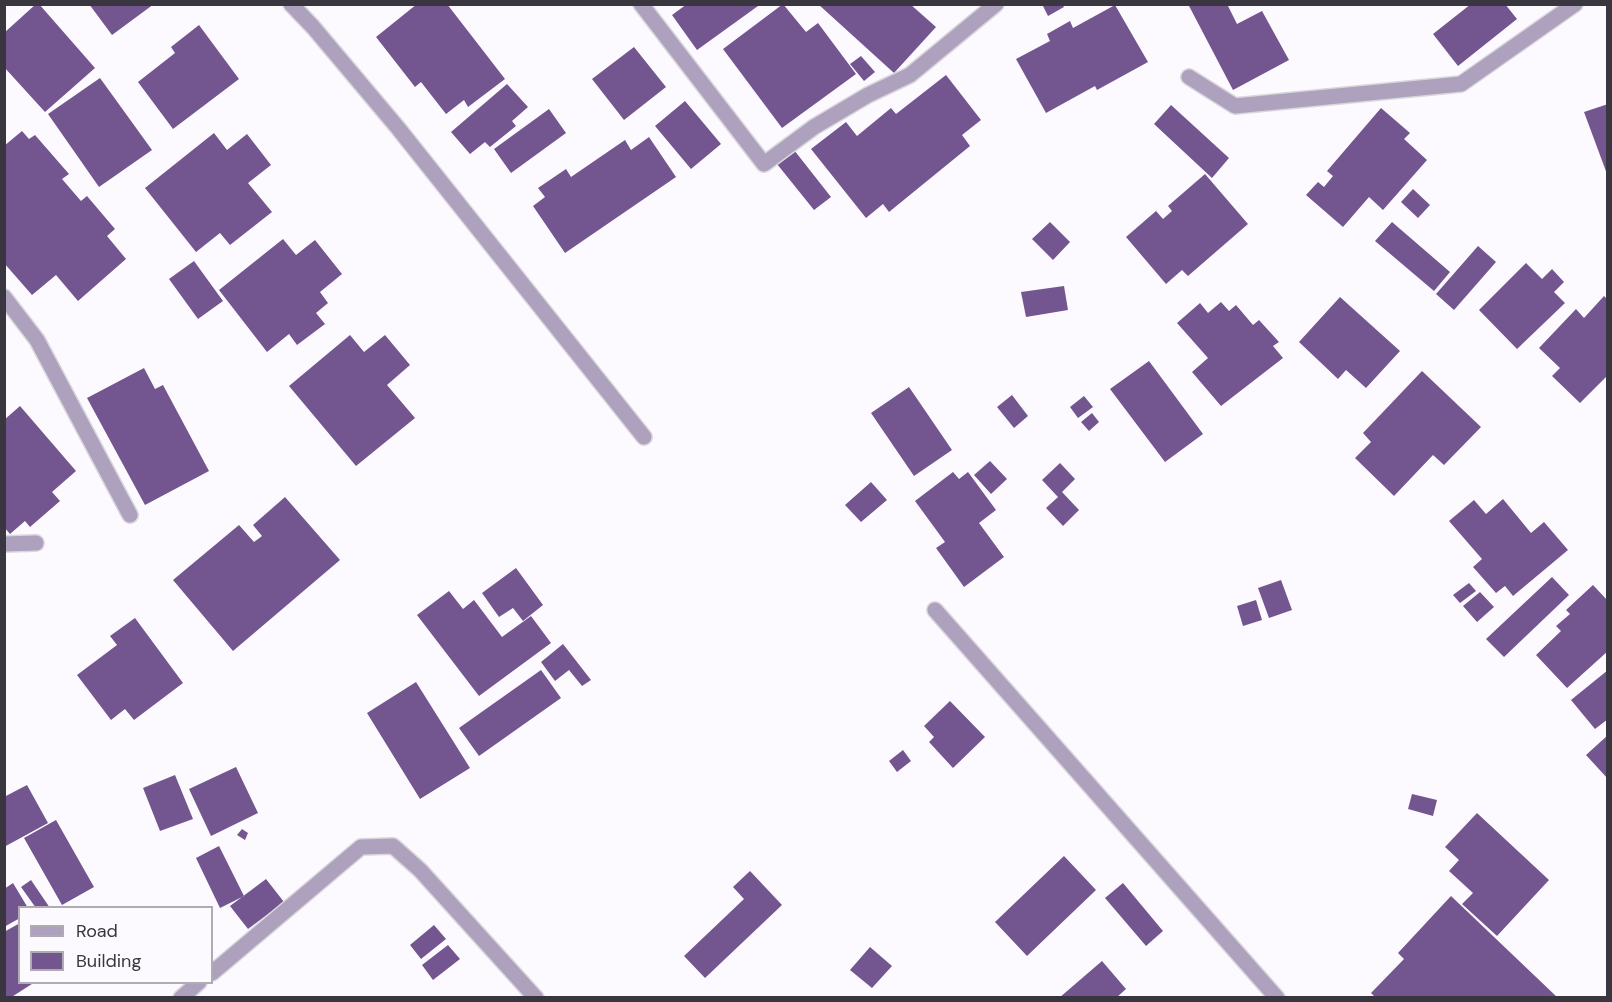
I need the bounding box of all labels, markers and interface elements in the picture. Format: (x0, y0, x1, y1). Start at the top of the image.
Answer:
legend (18, 906, 213, 984)
text: Road (76, 919, 118, 943)
text: Building (76, 949, 141, 973)

